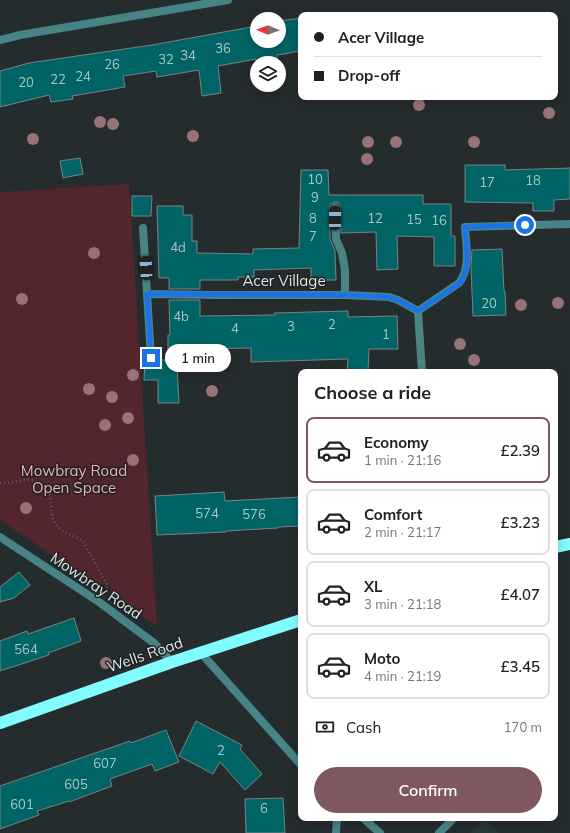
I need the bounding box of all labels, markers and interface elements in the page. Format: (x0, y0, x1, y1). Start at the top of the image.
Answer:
north arrow (250, 12, 286, 48)
map controls (250, 12, 286, 92)
text: Acer Village (338, 28, 424, 47)
house number: 36 (215, 40, 231, 56)
house number: 34 (180, 47, 196, 63)
house number: 32 (158, 51, 174, 67)
house number: 26 (104, 56, 120, 72)
button: layers (250, 56, 286, 92)
text: Drop-off (338, 66, 400, 85)
house number: 24 (75, 68, 91, 84)
house number: 22 (50, 71, 66, 87)
house number: 20 (18, 74, 34, 90)
house number: 10 (307, 171, 323, 187)
house number: 18 (525, 172, 541, 188)
house number: 17 (479, 174, 495, 190)
house number: 9 (311, 189, 319, 205)
car (329, 206, 341, 230)
house number: 8 (309, 210, 317, 226)
house number: 12 (367, 210, 383, 226)
house number: 15 (406, 211, 422, 227)
house number: 16 (431, 212, 447, 228)
route start (516, 216, 534, 234)
house number: 7 (309, 228, 317, 244)
house number: 4d (170, 239, 186, 255)
car (139, 256, 153, 280)
street label: Acer Village (242, 271, 326, 290)
house number: 20 (481, 295, 497, 311)
house number: 4b (173, 308, 189, 324)
house number: 2 (328, 316, 336, 332)
house number: 3 (287, 318, 295, 334)
house number: 4 (231, 320, 239, 336)
house number: 1 (382, 326, 390, 342)
callout: 1 min (165, 344, 231, 372)
route end (142, 349, 160, 367)
text: 1 min (181, 350, 215, 366)
text: Choose a ride (314, 381, 431, 404)
icon: car (316, 432, 352, 468)
text: Economy (364, 433, 429, 452)
text: £2.39 (500, 441, 540, 460)
text: 1 min · 21:16 (364, 452, 441, 468)
park label: Mowbray Road Open Space (21, 461, 127, 497)
icon: car (316, 504, 352, 540)
house number: 574 (195, 505, 219, 521)
text: Comfort (364, 505, 422, 524)
house number: 576 (242, 506, 266, 522)
text: £3.23 (500, 513, 540, 532)
text: 2 min · 21:17 (364, 524, 441, 540)
street label: Mowbray Road (47, 548, 146, 623)
icon: car (316, 576, 352, 612)
text: XL (364, 577, 382, 596)
text: £4.07 (500, 585, 540, 604)
text: 3 min · 21:18 (364, 596, 441, 612)
street label: Wells Road (104, 633, 185, 676)
house number: 564 (14, 641, 38, 657)
icon: car (316, 648, 352, 684)
text: Moto (364, 649, 400, 668)
text: £3.45 (500, 657, 540, 676)
text: 4 min · 21:19 (364, 668, 441, 684)
icon: cash (314, 716, 336, 738)
text: Cash (346, 718, 381, 737)
text: 170 m (504, 719, 542, 735)
house number: 2 (217, 742, 225, 758)
house number: 607 (93, 755, 117, 771)
button: Confirm (314, 767, 542, 813)
house number: 605 (64, 776, 88, 792)
house number: 601 (10, 796, 34, 812)
house number: 6 (260, 800, 268, 816)

